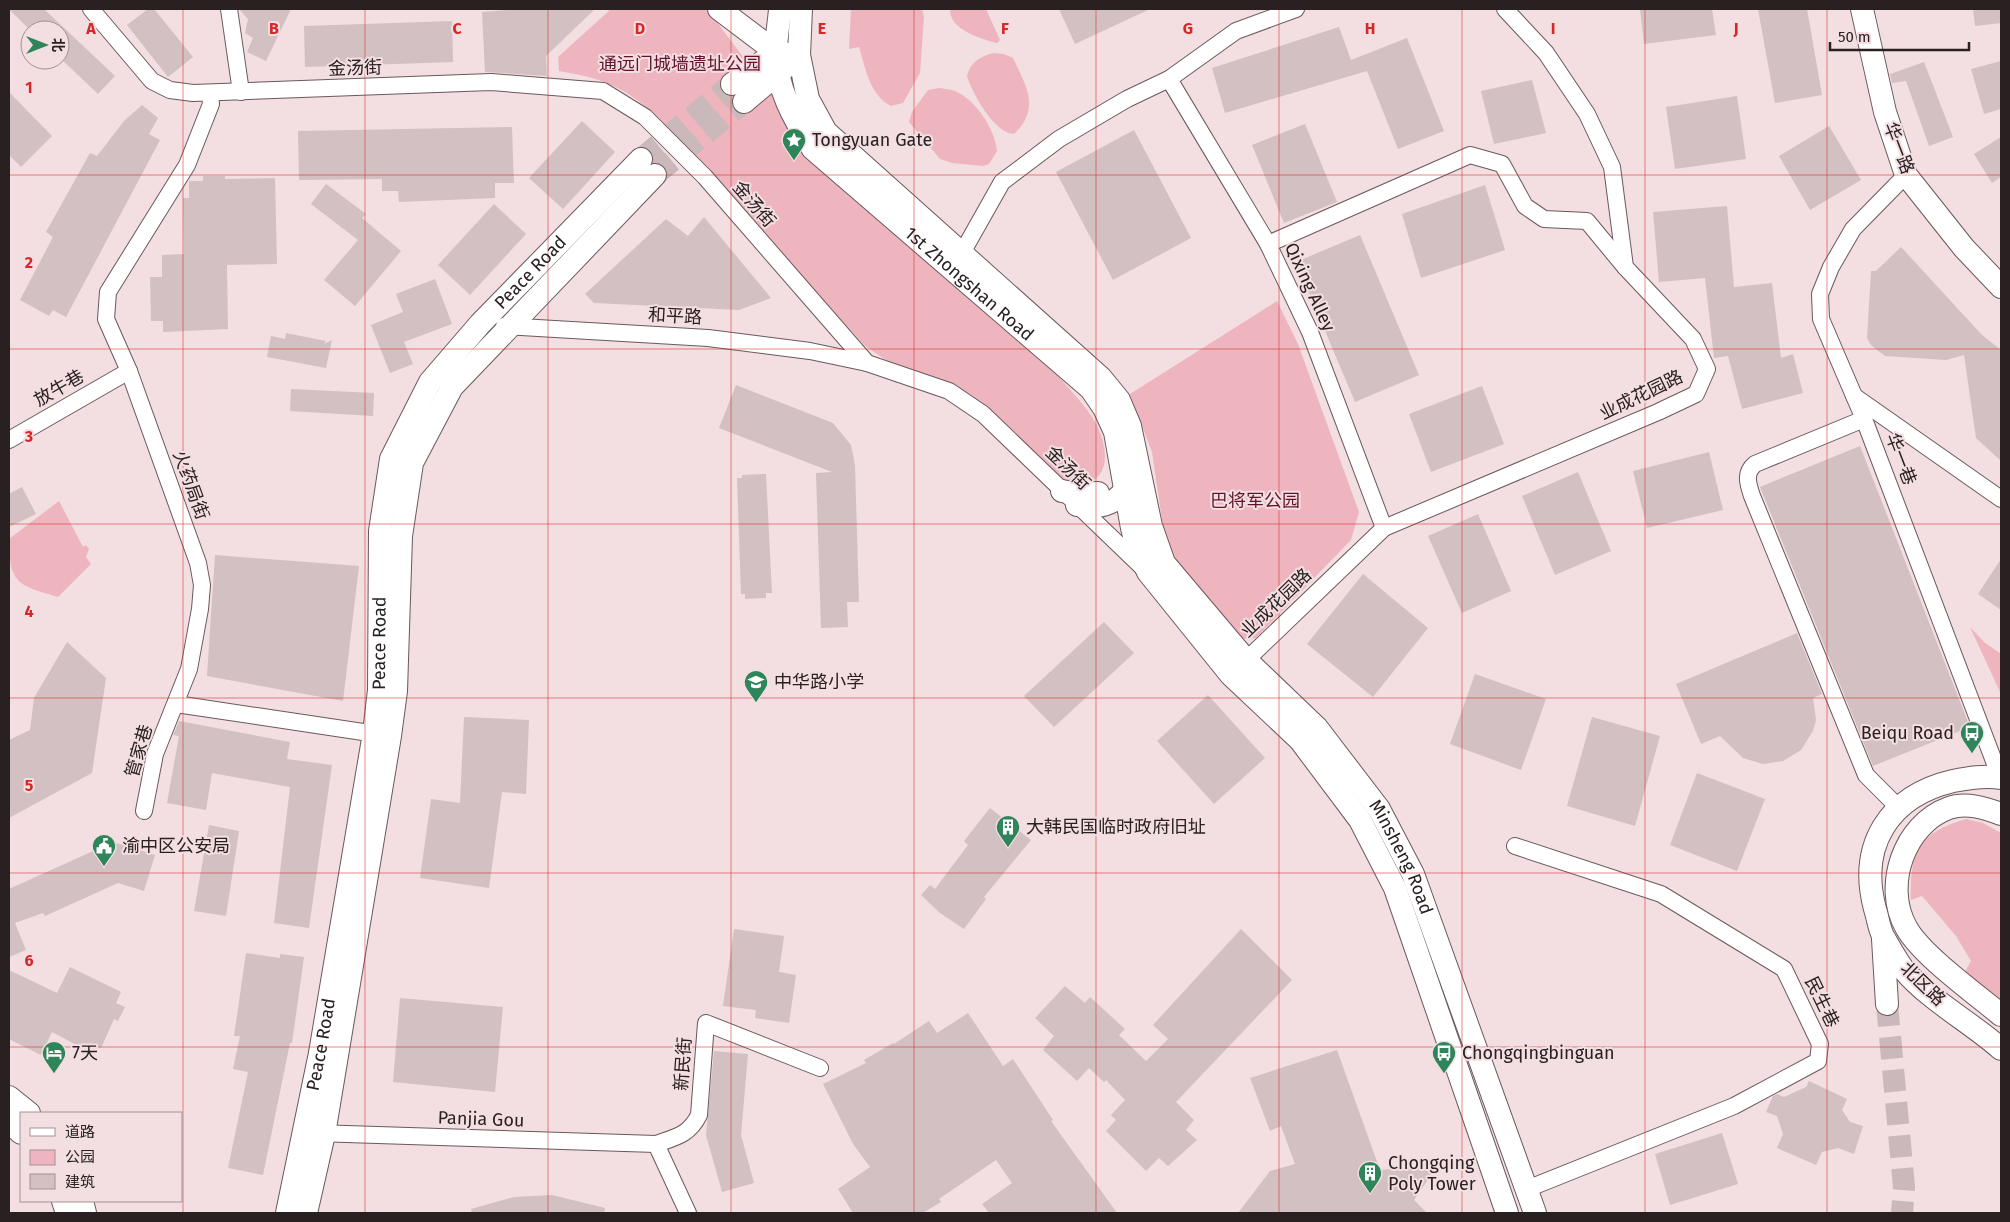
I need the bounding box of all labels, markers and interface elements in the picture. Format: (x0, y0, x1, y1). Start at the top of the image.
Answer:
text: A (85, 19, 96, 38)
text: B (269, 19, 279, 38)
text: C (452, 19, 462, 38)
text: D (635, 19, 645, 38)
text: E (818, 19, 826, 38)
text: F (1001, 19, 1009, 38)
text: G (1183, 19, 1193, 38)
text: H (1365, 19, 1375, 38)
text: I (1551, 19, 1555, 38)
text: J (1732, 19, 1739, 38)
north arrow (20, 20, 70, 70)
scale bar (1830, 20, 1969, 52)
text: 50 m (1838, 28, 1871, 46)
text: 北 (49, 38, 66, 52)
park label: 通远门城墙遗址公园 (599, 53, 761, 75)
street label: 金汤街 (328, 56, 382, 80)
text: 1 (25, 78, 33, 97)
street label: 华一路 (1879, 119, 1919, 177)
place icon: Tongyuan Gate (781, 127, 807, 161)
place label: Tongyuan Gate (812, 129, 932, 151)
street label: 金汤街 (728, 176, 780, 232)
street label: 1st Zhongshan Road (900, 222, 1038, 346)
street label: Peace Road (490, 231, 571, 314)
street label: Qixing Alley (1280, 239, 1340, 335)
text: 2 (25, 253, 33, 272)
street label: 和平路 (647, 304, 703, 328)
street label: 放牛巷 (30, 365, 88, 411)
street label: 业成花园路 (1596, 365, 1686, 425)
text: 3 (24, 427, 33, 446)
street label: 华一巷 (1881, 430, 1921, 488)
street label: 金汤街 (1041, 441, 1095, 495)
street label: 火药局街 (168, 447, 214, 523)
park label: 巴将军公园 (1210, 490, 1300, 512)
street label: 业成花园路 (1236, 564, 1316, 642)
street label: Peace Road (368, 596, 391, 690)
text: 4 (24, 602, 34, 621)
school or university icon: 中华路小学 (743, 669, 769, 703)
place label: 中华路小学 (774, 671, 864, 693)
bus stop icon: Beiqu Road (1959, 720, 1985, 754)
street label: 管家巷 (121, 722, 157, 780)
place label: Beiqu Road (1861, 722, 1954, 744)
text: 5 (25, 776, 34, 795)
street label: Minsheng Road (1365, 795, 1438, 917)
building icon: 大韩民国临时政府旧址 (995, 814, 1021, 848)
place label: 大韩民国临时政府旧址 (1026, 816, 1206, 838)
public building icon: 渝中区公安局 (91, 833, 117, 867)
place label: 渝中区公安局 (122, 835, 230, 857)
text: 6 (24, 951, 34, 970)
street label: 北区路 (1896, 957, 1950, 1011)
street label: 民生巷 (1800, 973, 1844, 1031)
street label: Peace Road (302, 996, 340, 1093)
street label: 新民街 (670, 1036, 696, 1092)
hotel icon: 7天 (41, 1040, 67, 1074)
bus stop icon: Chongqingbinguan (1431, 1040, 1457, 1074)
place label: 7天 (72, 1042, 98, 1064)
place label: Chongqingbinguan (1462, 1042, 1615, 1064)
street label: Panjia Gou (437, 1106, 525, 1132)
legend (20, 1112, 182, 1202)
text: 道路 (65, 1123, 95, 1141)
text: 公园 (65, 1148, 95, 1166)
place label: Chongqing Poly Tower (1388, 1152, 1476, 1195)
building icon: Chongqing Poly Tower (1357, 1160, 1383, 1194)
text: 建筑 (65, 1173, 95, 1191)

